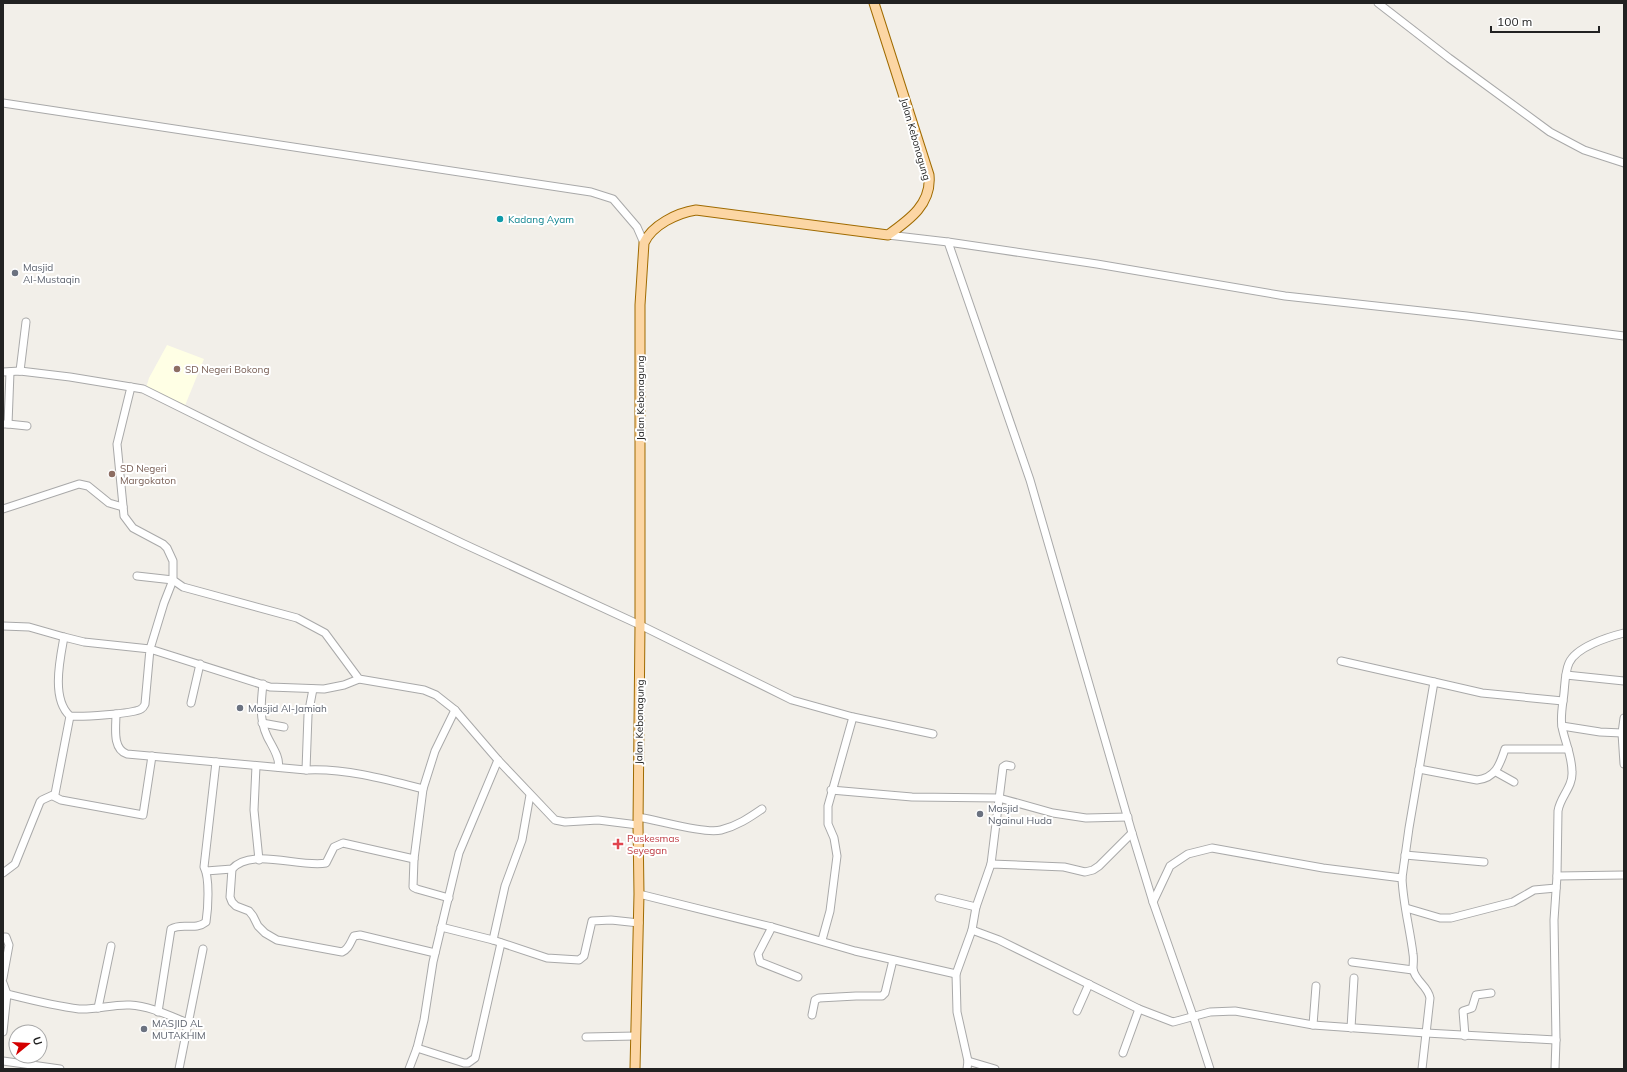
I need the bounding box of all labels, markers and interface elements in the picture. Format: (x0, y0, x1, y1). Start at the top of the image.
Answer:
scale bar (1491, 8, 1599, 34)
text: 100 m (1497, 14, 1532, 29)
street label: Jalan Kebonagung (898, 96, 933, 182)
place label: Kadang Ayam (508, 213, 574, 226)
marker: Kadang Ayam (495, 214, 505, 224)
place label: Masjid Al-Mustaqin (23, 261, 80, 286)
marker: Masjid Al-Mustaqin (10, 268, 20, 278)
street label: Jalan Kebonagung (634, 355, 647, 441)
place label: SD Negeri Bokong (185, 363, 269, 376)
marker: SD Negeri Bokong (172, 364, 182, 374)
place label: SD Negeri Margokaton (120, 462, 176, 487)
marker: SD Negeri Margokaton (107, 469, 117, 479)
street label: Jalan Kebonagung (632, 679, 647, 765)
place label: Masjid Al-Jamiah (248, 702, 327, 715)
marker: Masjid Al-Jamiah (235, 703, 245, 713)
place label: Masjid Ngainul Huda (988, 802, 1052, 827)
marker: Masjid Ngainul Huda (975, 809, 985, 819)
place label: Puskesmas Seyegan (627, 832, 679, 857)
marker: Puskesmas Seyegan (612, 838, 624, 850)
place label: MASJID AL MUTAKHIM (152, 1017, 206, 1042)
north arrow (8, 1024, 48, 1064)
marker: MASJID AL MUTAKHIM (139, 1024, 149, 1034)
text: U (30, 1035, 45, 1047)

